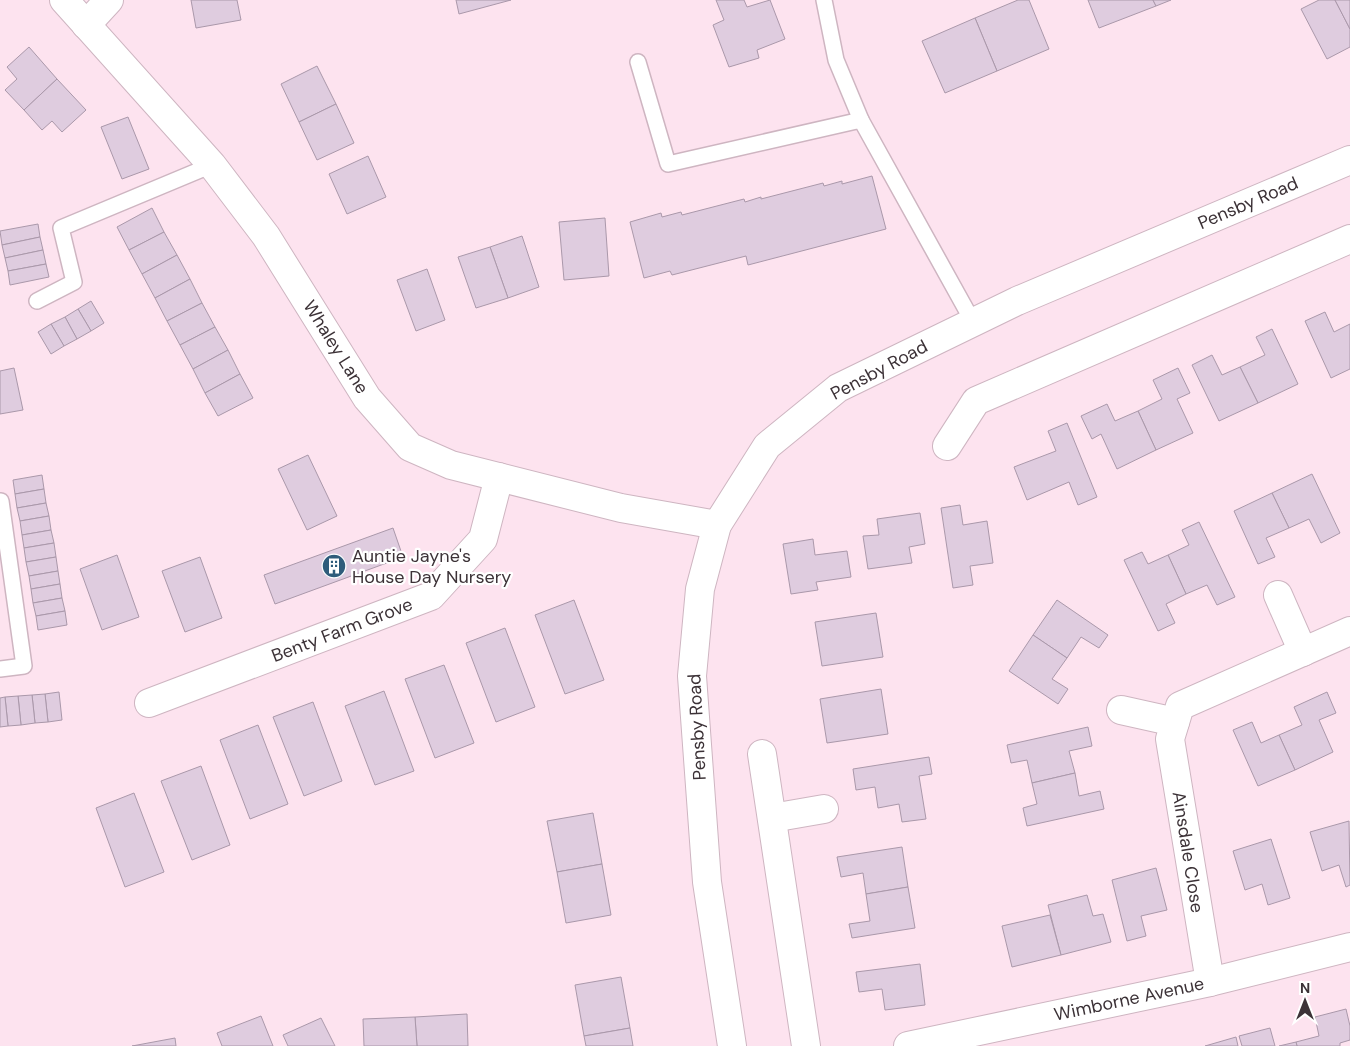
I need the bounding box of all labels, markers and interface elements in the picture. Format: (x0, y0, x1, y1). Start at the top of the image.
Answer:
street label: Pensby Road (1194, 171, 1302, 235)
street label: Whaley Lane (298, 296, 374, 398)
street label: Pensby Road (826, 334, 932, 406)
place label: Auntie Jayne's House Day Nursery (352, 544, 511, 589)
building icon: Auntie Jayne's House Day Nursery (321, 553, 347, 579)
street label: Benty Farm Grove (268, 592, 416, 668)
street label: Pensby Road (682, 673, 712, 781)
street label: Ainsdale Close (1167, 790, 1209, 914)
street label: Wimborne Avenue (1052, 971, 1206, 1027)
north arrow (1280, 976, 1330, 1026)
text: N (1300, 979, 1310, 997)

